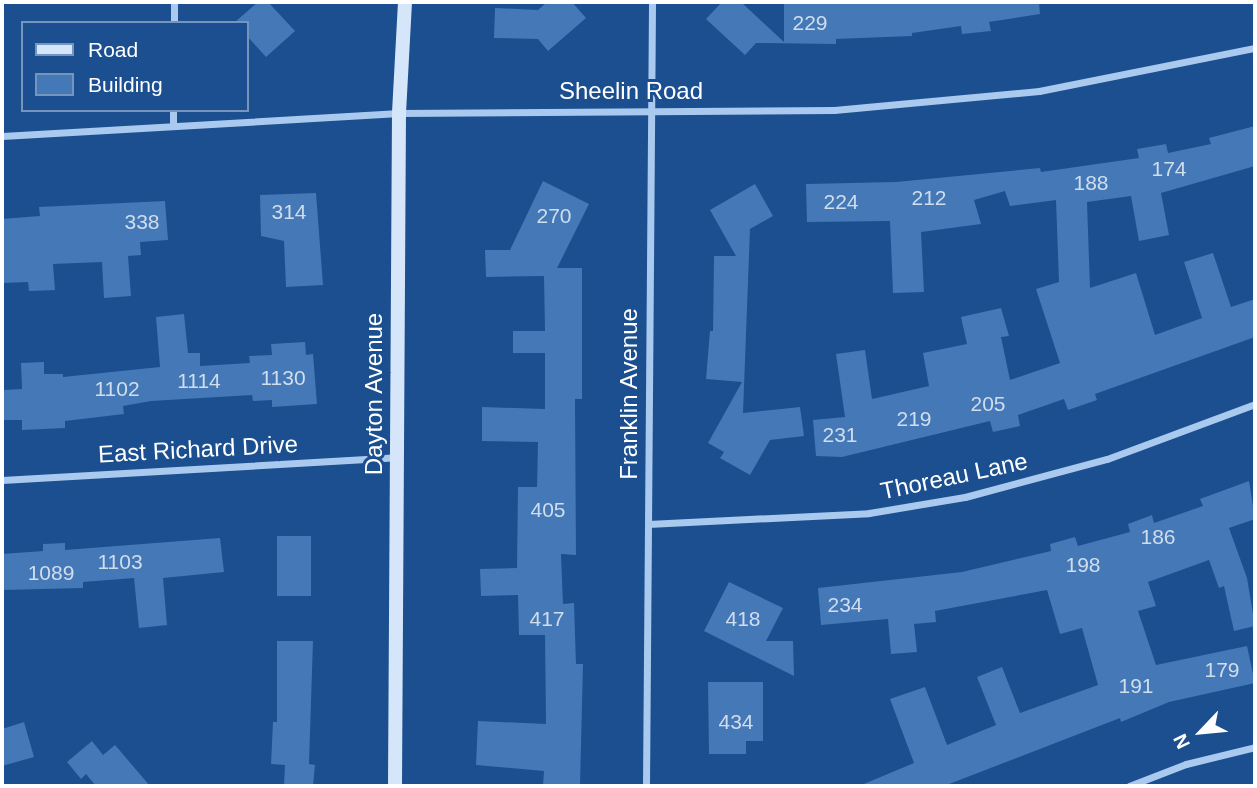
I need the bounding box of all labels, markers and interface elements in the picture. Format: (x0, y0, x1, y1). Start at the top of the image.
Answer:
house number: 229 (792, 10, 828, 36)
legend (21, 21, 248, 112)
text: Road (88, 38, 138, 61)
text: Building (88, 73, 163, 96)
street label: Sheelin Road (559, 77, 703, 105)
house number: 174 (1151, 156, 1187, 182)
house number: 188 (1073, 170, 1109, 196)
house number: 212 (911, 185, 947, 211)
house number: 224 (823, 189, 859, 215)
house number: 314 (271, 199, 307, 225)
house number: 270 (536, 203, 572, 229)
house number: 338 (124, 209, 160, 235)
street label: Franklin Avenue (615, 308, 643, 480)
street label: Dayton Avenue (360, 312, 388, 476)
house number: 1130 (260, 365, 306, 391)
house number: 1114 (177, 368, 221, 394)
house number: 1102 (94, 376, 140, 402)
house number: 205 (970, 391, 1006, 417)
house number: 219 (896, 406, 932, 432)
house number: 231 (822, 422, 858, 448)
street label: East Richard Drive (97, 429, 299, 469)
street label: Thoreau Lane (878, 446, 1030, 506)
house number: 405 (530, 497, 566, 523)
house number: 186 (1140, 524, 1176, 550)
house number: 1103 (97, 549, 143, 575)
house number: 198 (1065, 552, 1101, 578)
house number: 1089 (28, 560, 74, 586)
house number: 234 (827, 592, 863, 618)
house number: 417 (529, 606, 565, 632)
house number: 418 (725, 606, 761, 632)
house number: 179 (1204, 657, 1240, 683)
house number: 191 (1118, 673, 1154, 699)
north arrow (1166, 697, 1236, 767)
house number: 434 (718, 709, 754, 735)
text: N (1169, 731, 1194, 752)

